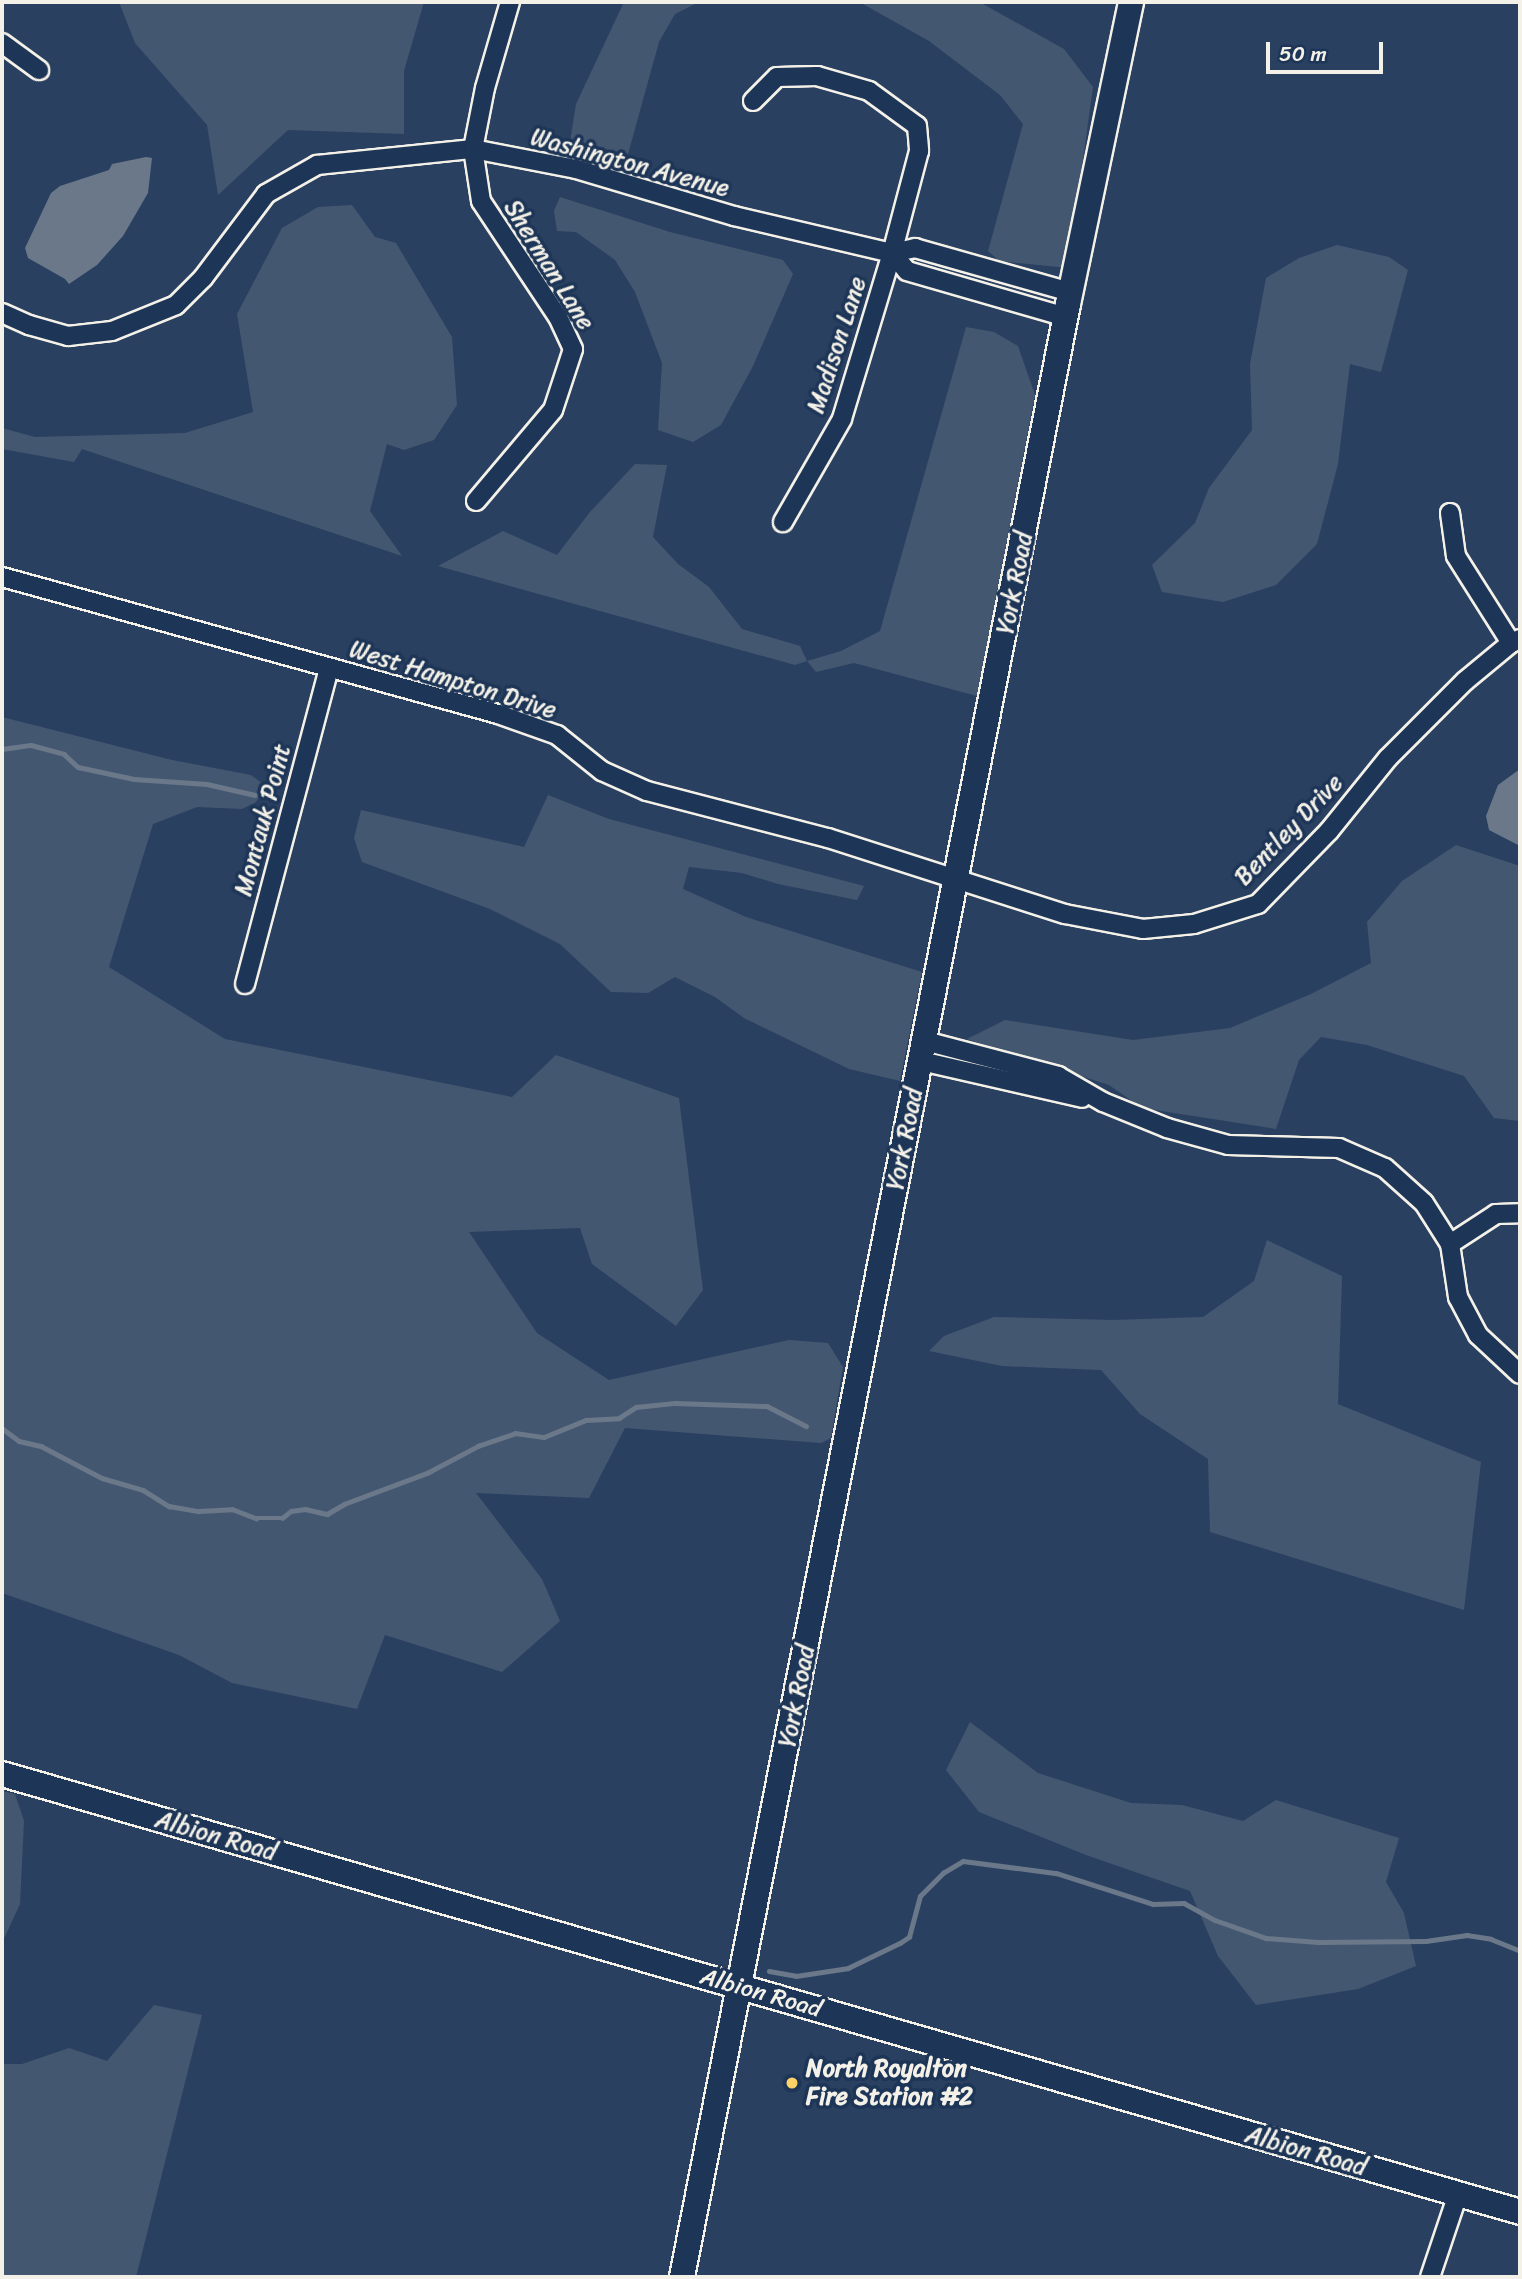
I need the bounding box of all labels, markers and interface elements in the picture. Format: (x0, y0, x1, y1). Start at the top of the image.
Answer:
scale bar (1270, 28, 1387, 72)
text: 50 m (1279, 35, 1327, 73)
street label: Washington Avenue (528, 123, 732, 203)
street label: Sherman Lane (498, 195, 600, 335)
street label: Madison Lane (801, 273, 873, 417)
street label: York Road (991, 530, 1039, 636)
street label: West Hampton Drive (346, 635, 560, 725)
street label: Montauk Point (229, 741, 297, 899)
street label: Bentley Drive (1229, 769, 1349, 891)
street label: York Road (881, 1086, 929, 1192)
street label: York Road (773, 1643, 821, 1749)
street label: Albion Road (152, 1805, 280, 1867)
street label: Albion Road (697, 1962, 825, 2024)
place label: North Royalton Fire Station #2 (806, 2055, 973, 2111)
marker: North Royalton Fire Station #2 (784, 2075, 800, 2091)
street label: Albion Road (1242, 2120, 1370, 2182)

